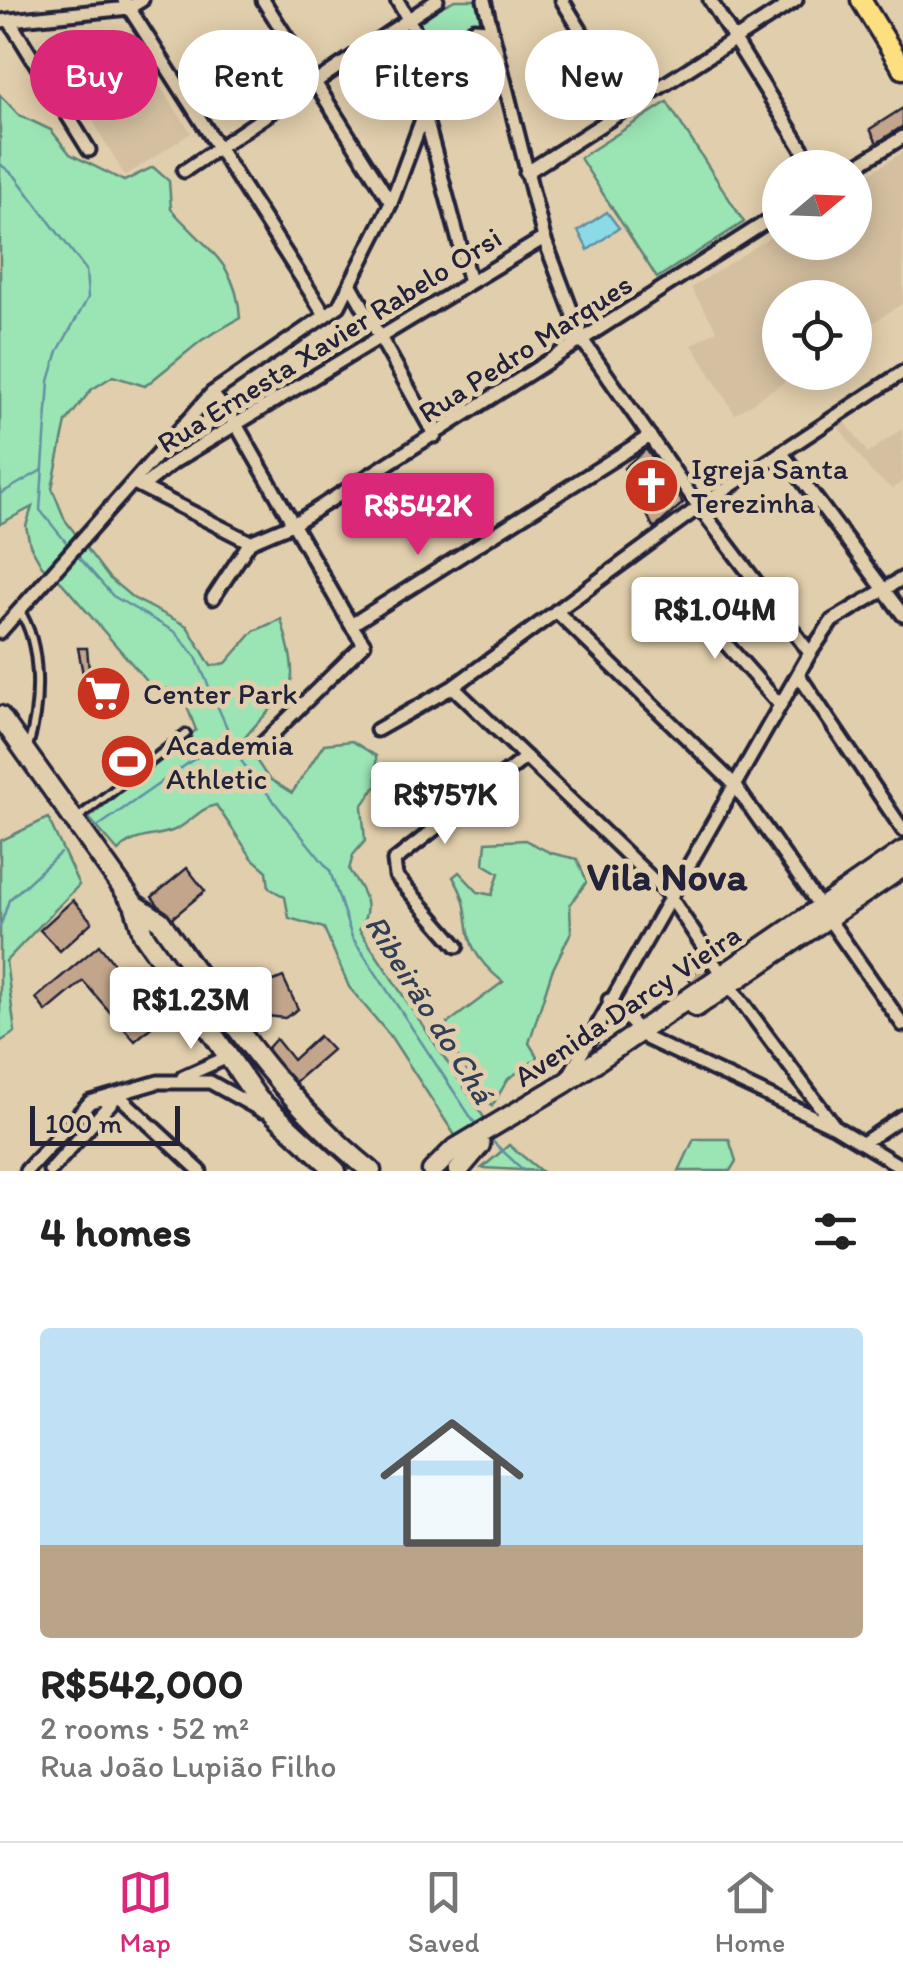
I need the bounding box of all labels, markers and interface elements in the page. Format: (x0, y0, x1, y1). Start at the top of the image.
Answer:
chip: Buy (30, 30, 158, 120)
chip: Rent (178, 30, 319, 120)
chip: Filters (339, 30, 505, 120)
chip: New (525, 30, 659, 120)
north arrow (762, 150, 872, 260)
map controls (762, 150, 872, 390)
street label: Rua Ernesta Xavier Rabelo Orsi (150, 219, 508, 461)
street label: Rua Pedro Marques (411, 265, 639, 431)
button: locate (762, 280, 872, 390)
place label: Igreja Santa Terezinha (691, 450, 849, 521)
church icon: Igreja Santa Terezinha (622, 455, 682, 515)
pin: R$542K (337, 473, 499, 558)
text: R$542K (364, 486, 472, 524)
pin: R$1.04M (623, 577, 807, 662)
text: R$1.04M (653, 590, 777, 628)
supermarket icon: Center Park (74, 663, 134, 723)
place label: Center Park (143, 675, 298, 712)
place label: Academia Athletic (166, 726, 294, 797)
sports icon: Academia Athletic (97, 731, 157, 791)
pin: R$757K (364, 762, 526, 847)
text: R$757K (393, 775, 497, 813)
district label: Vila Nova (587, 852, 747, 900)
water label: Ribeirão do Chá (357, 908, 503, 1111)
street label: Avenida Darcy Vieira (507, 915, 748, 1095)
pin: R$1.23M (99, 967, 283, 1052)
text: R$1.23M (132, 980, 250, 1018)
scale bar (30, 1101, 180, 1146)
text: 100 m (45, 1106, 122, 1140)
icon: filters (808, 1204, 863, 1259)
text: 4 homes (40, 1206, 191, 1257)
icon: home (362, 1393, 542, 1573)
text: R$542,000 (40, 1658, 244, 1709)
text: 2 rooms · 52 m² (40, 1709, 249, 1747)
text: Rua João Lupião Filho (40, 1747, 336, 1785)
tab: Map (118, 1865, 173, 1959)
tab: Saved (408, 1865, 479, 1959)
tab: Home (715, 1865, 785, 1959)

